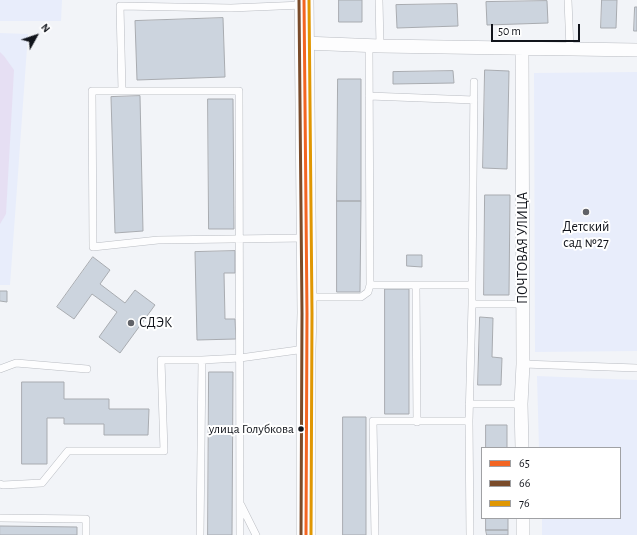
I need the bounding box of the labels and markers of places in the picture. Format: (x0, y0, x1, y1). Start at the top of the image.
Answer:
marker: Детский сад №27 (581, 207, 591, 217)
place label: Детский сад №27 (562, 219, 610, 252)
place label: СДЭК (139, 315, 172, 331)
marker: СДЭК (126, 318, 136, 328)
place label: улица Голубкова (209, 421, 294, 437)
marker: улица Голубкова (296, 424, 306, 434)

